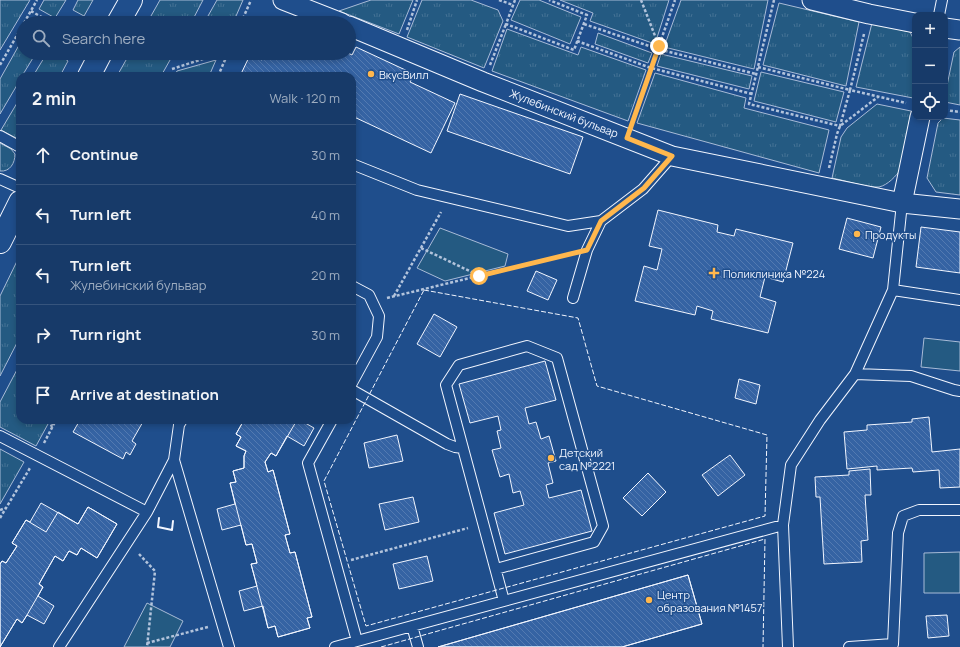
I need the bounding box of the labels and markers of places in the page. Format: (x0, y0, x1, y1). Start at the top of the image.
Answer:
place label: ВкусВилл (379, 67, 429, 82)
marker: ВкусВилл (366, 69, 376, 79)
place label: Продукты (865, 227, 916, 242)
marker: Продукты (852, 229, 862, 239)
place label: Поликлиника №224 (723, 266, 825, 281)
marker: Поликлиника №224 (708, 267, 720, 279)
place label: Детский сад №2221 (559, 445, 615, 473)
marker: Детский сад №2221 (546, 453, 556, 463)
place label: Центр образования №1457 (657, 587, 762, 615)
marker: Центр образования №1457 (644, 595, 654, 605)

